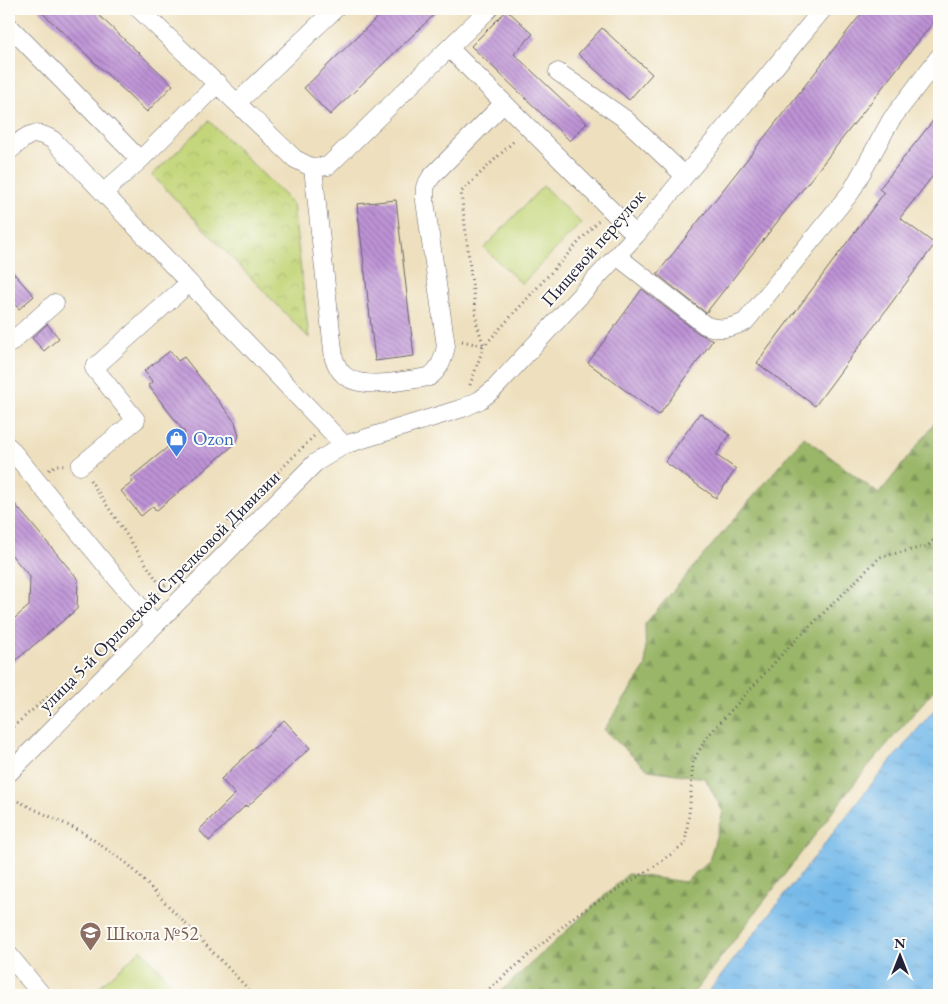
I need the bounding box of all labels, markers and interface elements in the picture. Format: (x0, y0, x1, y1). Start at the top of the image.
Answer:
street label: Пищевой переулок (535, 184, 651, 312)
shop icon: Ozon (165, 426, 189, 457)
place label: Ozon (193, 426, 234, 451)
street label: улица 5-й Орловской Стрелковой Дивизии (33, 465, 285, 717)
school or university icon: Школа №52 (78, 921, 102, 952)
place label: Школа №52 (106, 921, 199, 946)
north arrow (876, 932, 926, 982)
text: N (894, 934, 906, 952)

